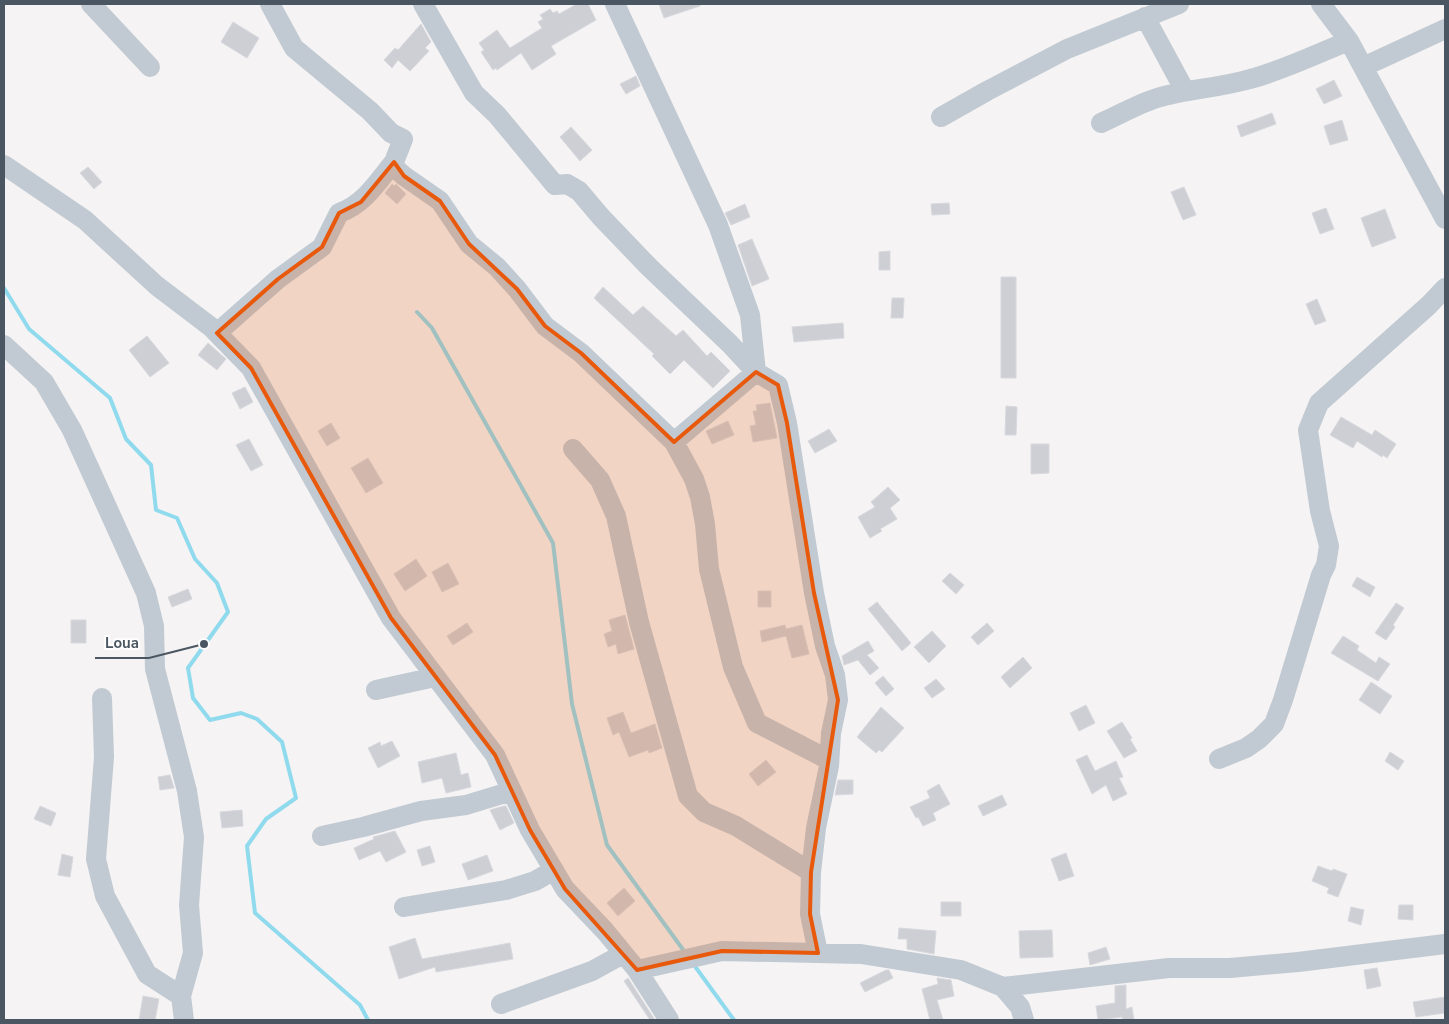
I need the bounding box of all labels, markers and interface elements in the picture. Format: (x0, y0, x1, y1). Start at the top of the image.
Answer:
callout: Loua (95, 628, 149, 658)
text: Loua (105, 633, 139, 653)

